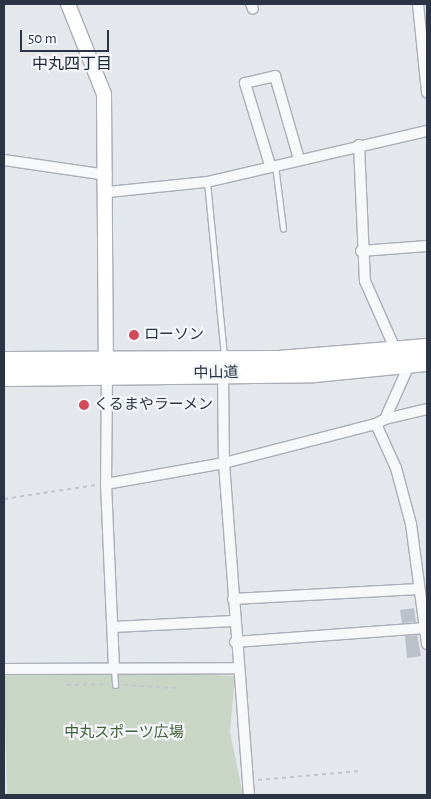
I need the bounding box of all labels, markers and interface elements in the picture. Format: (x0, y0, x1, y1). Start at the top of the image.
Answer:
scale bar (22, 20, 111, 52)
text: 50 m (28, 31, 57, 46)
district label: 中丸四丁目 (32, 54, 112, 74)
place label: ローソン (144, 326, 204, 344)
marker: ローソン (128, 329, 140, 341)
street label: 中山道 (193, 364, 239, 382)
place label: くるまやラーメン (94, 396, 214, 414)
marker: くるまやラーメン (78, 399, 90, 411)
park label: 中丸スポーツ広場 (64, 724, 184, 742)

